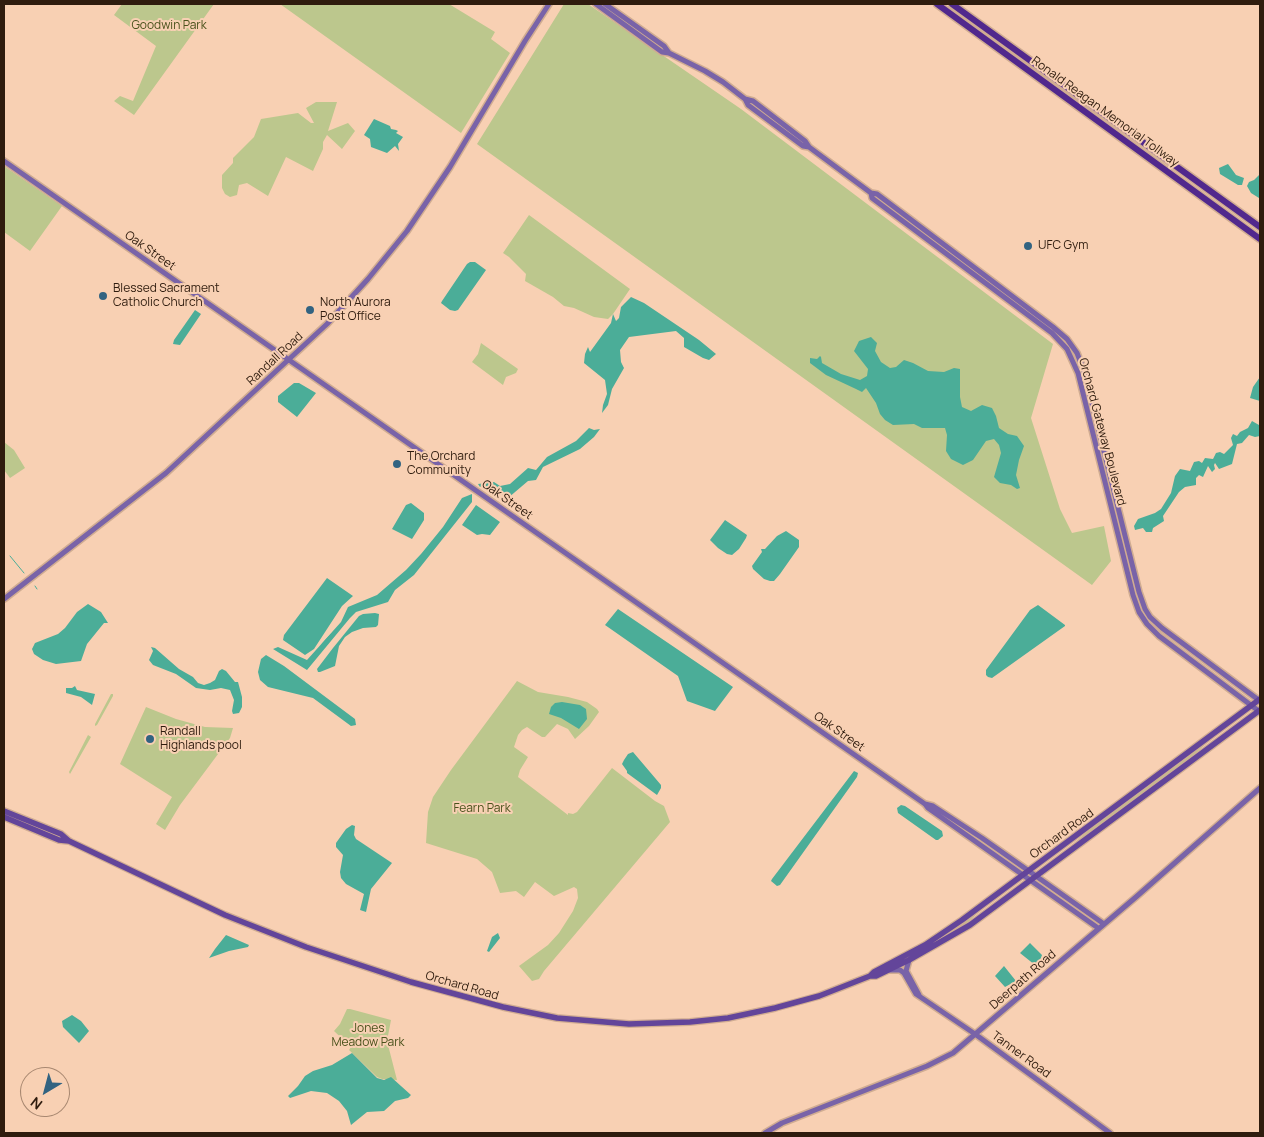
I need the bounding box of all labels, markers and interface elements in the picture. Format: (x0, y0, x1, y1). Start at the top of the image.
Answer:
park label: Goodwin Park (131, 19, 207, 33)
street label: Ronald Reagan Memorial Tollway (1028, 54, 1182, 170)
street label: Oak Street (122, 228, 178, 274)
place label: UFC Gym (1038, 239, 1088, 253)
marker: UFC Gym (1022, 240, 1034, 252)
place label: Blessed Sacrament Catholic Church (113, 282, 220, 310)
marker: Blessed Sacrament Catholic Church (97, 290, 109, 302)
place label: North Aurora Post Office (320, 296, 391, 324)
marker: North Aurora Post Office (304, 304, 316, 316)
street label: Randall Road (244, 329, 306, 389)
street label: Orchard Gateway Boulevard (1075, 357, 1129, 507)
place label: The Orchard Community (407, 450, 475, 478)
marker: The Orchard Community (391, 458, 403, 470)
street label: Oak Street (479, 477, 535, 523)
street label: Oak Street (811, 709, 867, 755)
place label: Randall Highlands pool (160, 725, 242, 753)
marker: Randall Highlands pool (144, 733, 156, 745)
park label: Fearn Park (453, 802, 511, 816)
street label: Orchard Road (1027, 806, 1097, 862)
street label: Deerpath Road (987, 947, 1059, 1013)
street label: Orchard Road (424, 969, 500, 1003)
park label: Jones Meadow Park (331, 1022, 405, 1050)
street label: Tanner Road (989, 1029, 1053, 1081)
north arrow (20, 1067, 70, 1117)
text: N (27, 1093, 46, 1114)

